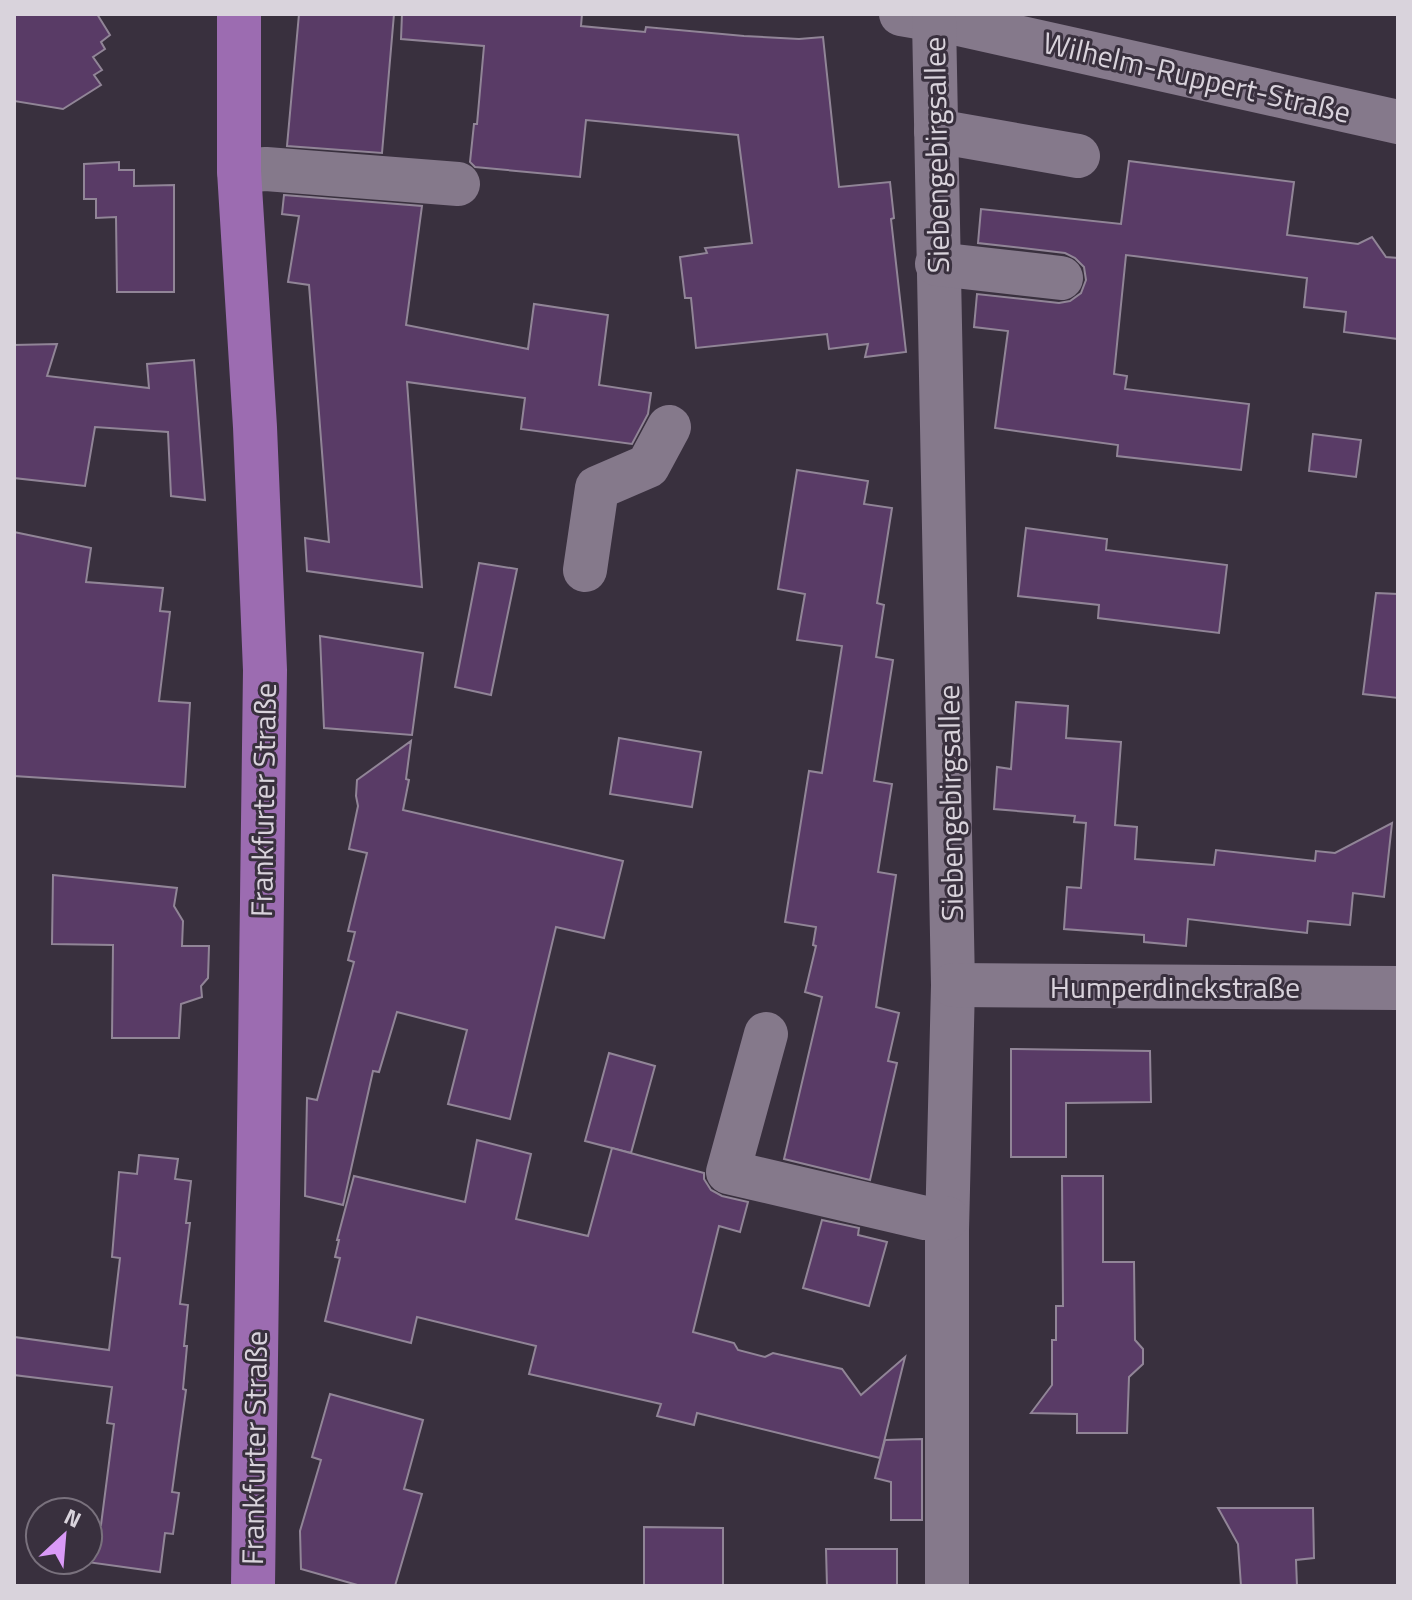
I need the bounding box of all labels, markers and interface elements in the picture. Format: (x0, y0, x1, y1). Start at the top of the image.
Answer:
street label: Wilhelm-Ruppert-Straße (1039, 19, 1355, 135)
street label: Siebengebirgsallee (911, 36, 961, 274)
street label: Frankfurter Straße (238, 682, 288, 918)
street label: Siebengebirgsallee (925, 684, 975, 922)
street label: Humperdinckstraße (1050, 964, 1300, 1010)
street label: Frankfurter Straße (229, 1330, 279, 1566)
north arrow (24, 1496, 104, 1576)
text: N (58, 1499, 87, 1537)

